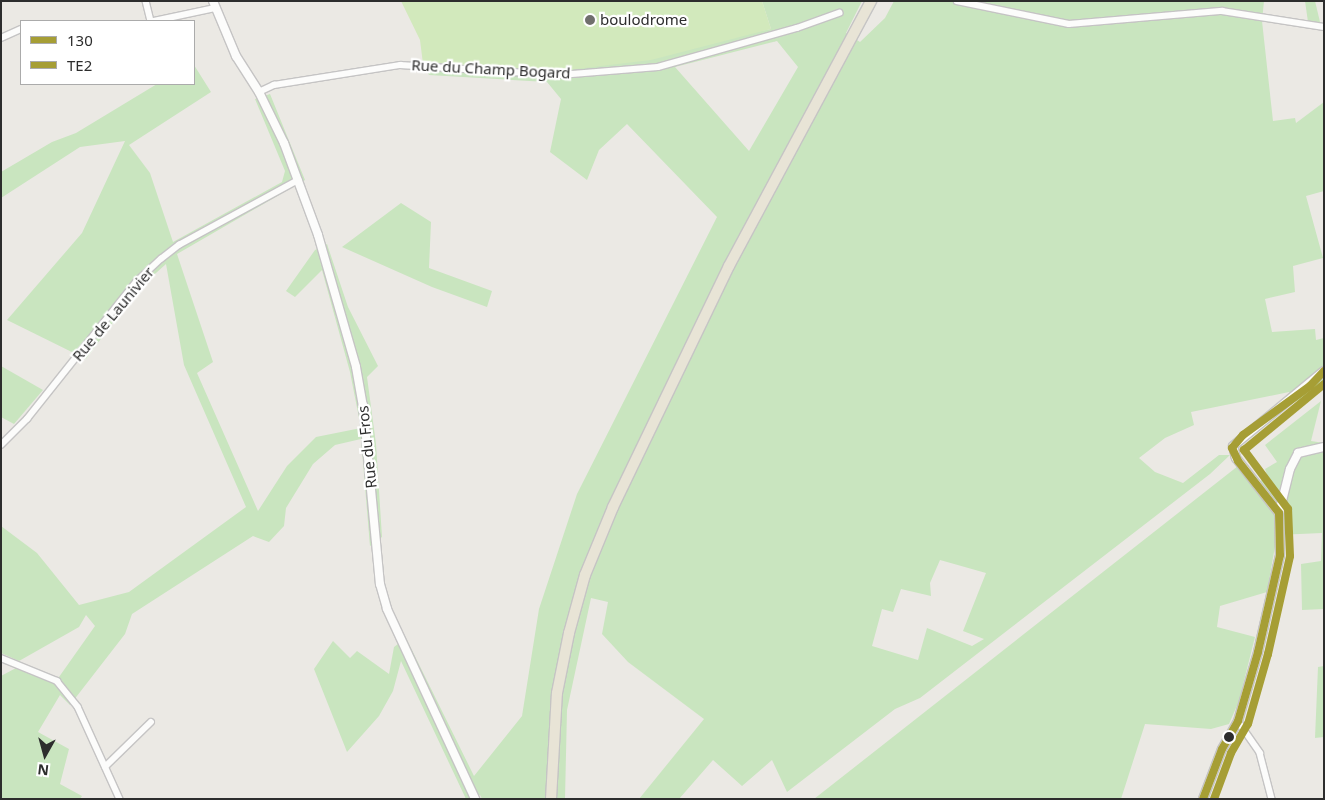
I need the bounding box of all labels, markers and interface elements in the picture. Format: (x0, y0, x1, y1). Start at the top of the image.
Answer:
place label: boulodrome (600, 11, 687, 29)
marker: boulodrome (584, 14, 596, 26)
legend (20, 20, 195, 85)
text: 130 (67, 30, 93, 50)
text: TE2 (67, 55, 92, 75)
street label: Rue du Champ Bogard (411, 56, 571, 82)
street label: Rue de Launivier (68, 263, 158, 365)
street label: Rue du Fros (354, 405, 380, 489)
north arrow (20, 730, 70, 780)
unlabelled marker (1224, 732, 1234, 742)
text: N (36, 760, 50, 781)

